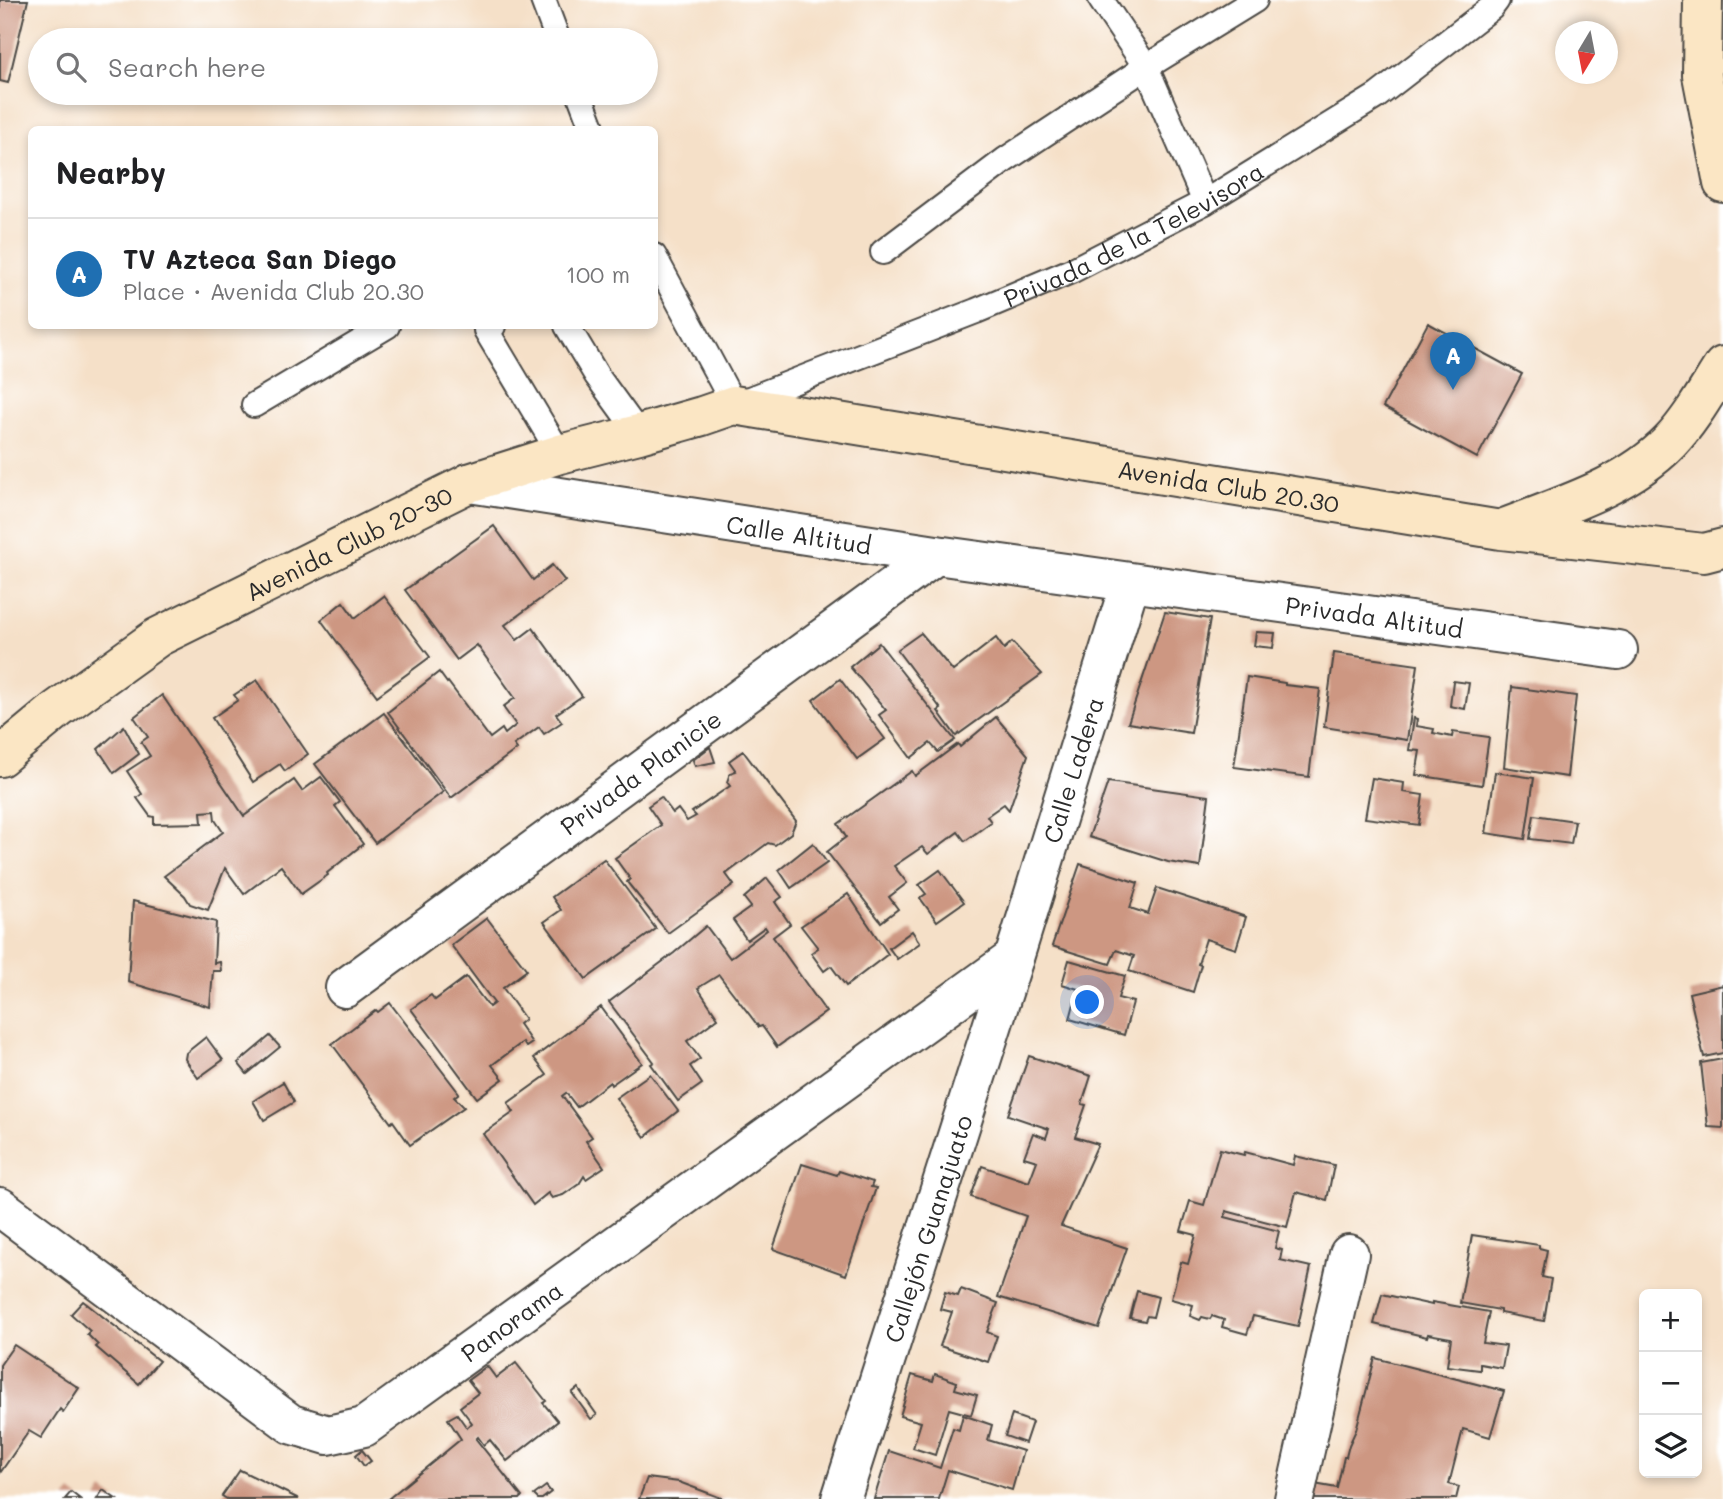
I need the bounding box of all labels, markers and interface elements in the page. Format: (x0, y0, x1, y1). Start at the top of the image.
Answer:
north arrow (1555, 21, 1618, 84)
search box (28, 28, 658, 105)
icon: search (52, 48, 90, 86)
text: Search here (108, 50, 266, 84)
text: Nearby (56, 152, 166, 192)
street label: Privada de la Televisora (999, 154, 1269, 313)
text: TV Azteca San Diego (123, 242, 396, 276)
text: A (71, 259, 87, 289)
text: 100 m (566, 259, 630, 289)
text: Place · Avenida Club 20.30 (123, 276, 424, 306)
pin: A (1430, 332, 1476, 390)
street label: Avenida Club 20.30 (1116, 452, 1342, 519)
street label: Avenida Club 20-30 (240, 478, 457, 607)
street label: Calle Altitud (724, 507, 874, 560)
street label: Privada Altitud (1283, 588, 1465, 644)
street label: Calle Ladera (1035, 693, 1109, 847)
street label: Privada Planicie (554, 702, 727, 841)
your location (1070, 985, 1104, 1019)
street label: Callejón Guanajuato (877, 1111, 978, 1346)
street label: Panorama (454, 1274, 568, 1368)
map controls (1639, 1289, 1702, 1478)
button: + (1639, 1289, 1702, 1352)
button: − (1639, 1352, 1702, 1415)
button: layers (1639, 1415, 1702, 1478)

